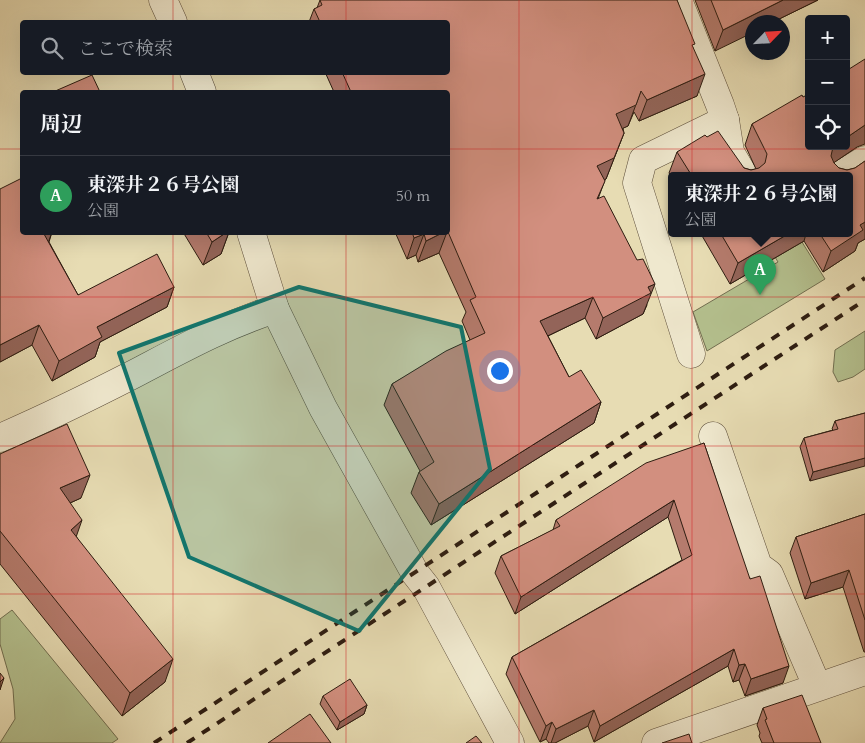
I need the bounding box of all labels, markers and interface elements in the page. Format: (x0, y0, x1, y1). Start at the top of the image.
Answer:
north arrow (745, 15, 790, 60)
map controls (805, 15, 850, 150)
button: + (805, 15, 850, 60)
search box (20, 20, 450, 75)
icon: search (38, 34, 66, 62)
text: ここで検索 (78, 36, 173, 62)
button: − (805, 60, 850, 105)
button: locate (805, 105, 850, 150)
text: 周辺 (40, 110, 82, 139)
text: 東深井２６号公園 (87, 172, 239, 198)
popup (668, 172, 853, 237)
text: 東深井２６号公園 (684, 181, 837, 207)
text: A (50, 185, 62, 207)
text: 50 m (396, 185, 430, 207)
text: 公園 (87, 200, 119, 222)
text: 公園 (684, 209, 717, 231)
pin: A (744, 254, 776, 295)
your location (487, 358, 513, 384)

